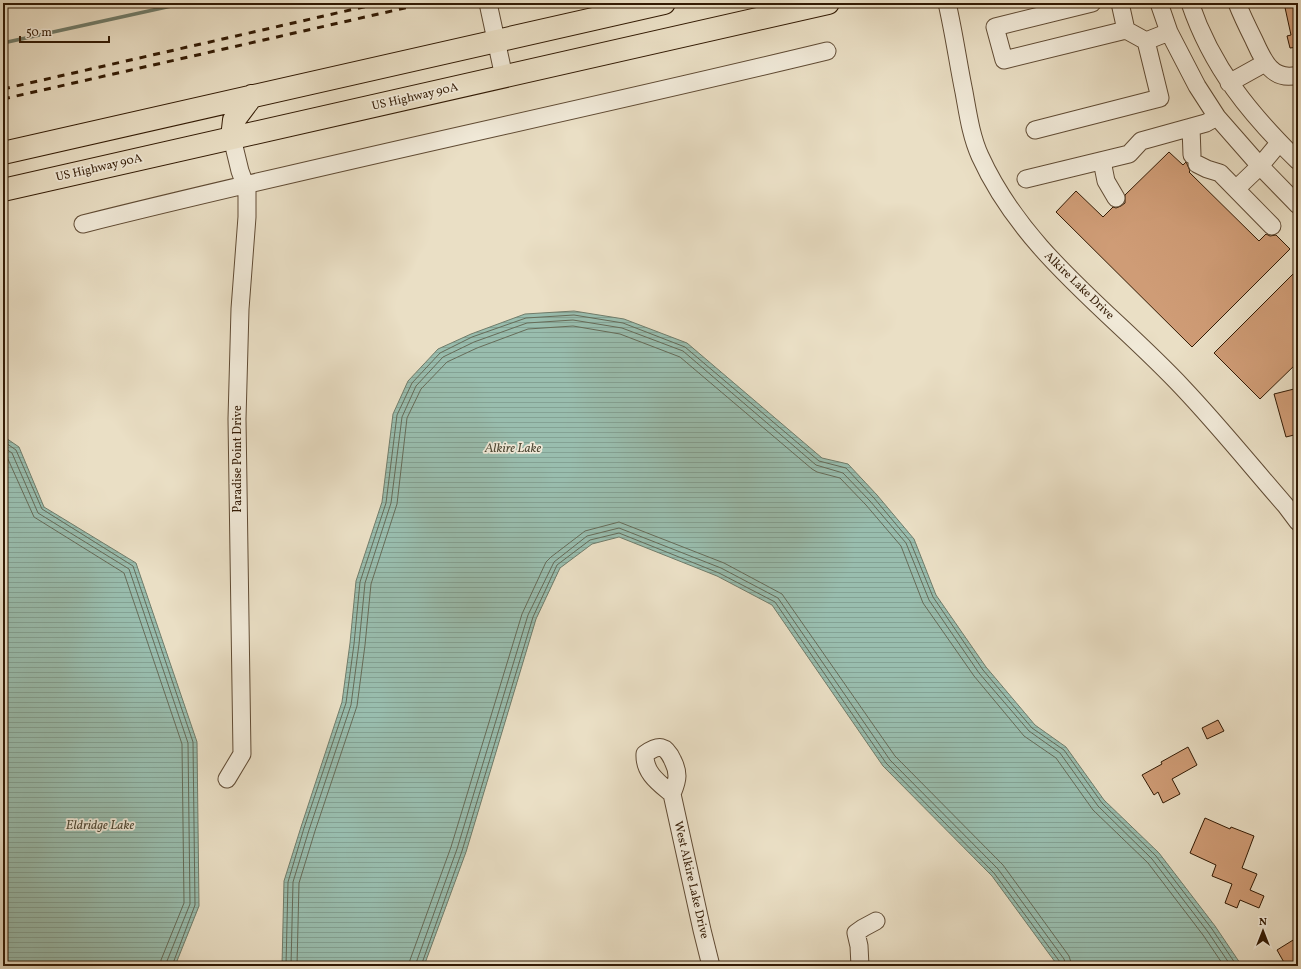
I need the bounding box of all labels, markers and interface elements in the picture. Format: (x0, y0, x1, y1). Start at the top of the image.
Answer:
scale bar (20, 18, 109, 44)
text: 50 m (26, 25, 52, 41)
street label: US Highway 90A (370, 79, 460, 115)
street label: US Highway 90A (54, 150, 144, 186)
street label: Alkire Lake Drive (1040, 248, 1118, 324)
street label: Paradise Point Drive (230, 405, 246, 513)
water label: Alkire Lake (484, 440, 542, 458)
water label: Eldridge Lake (66, 817, 134, 835)
street label: West Alkire Lake Drive (670, 820, 712, 941)
north arrow (1243, 911, 1283, 951)
text: N (1259, 915, 1267, 930)

